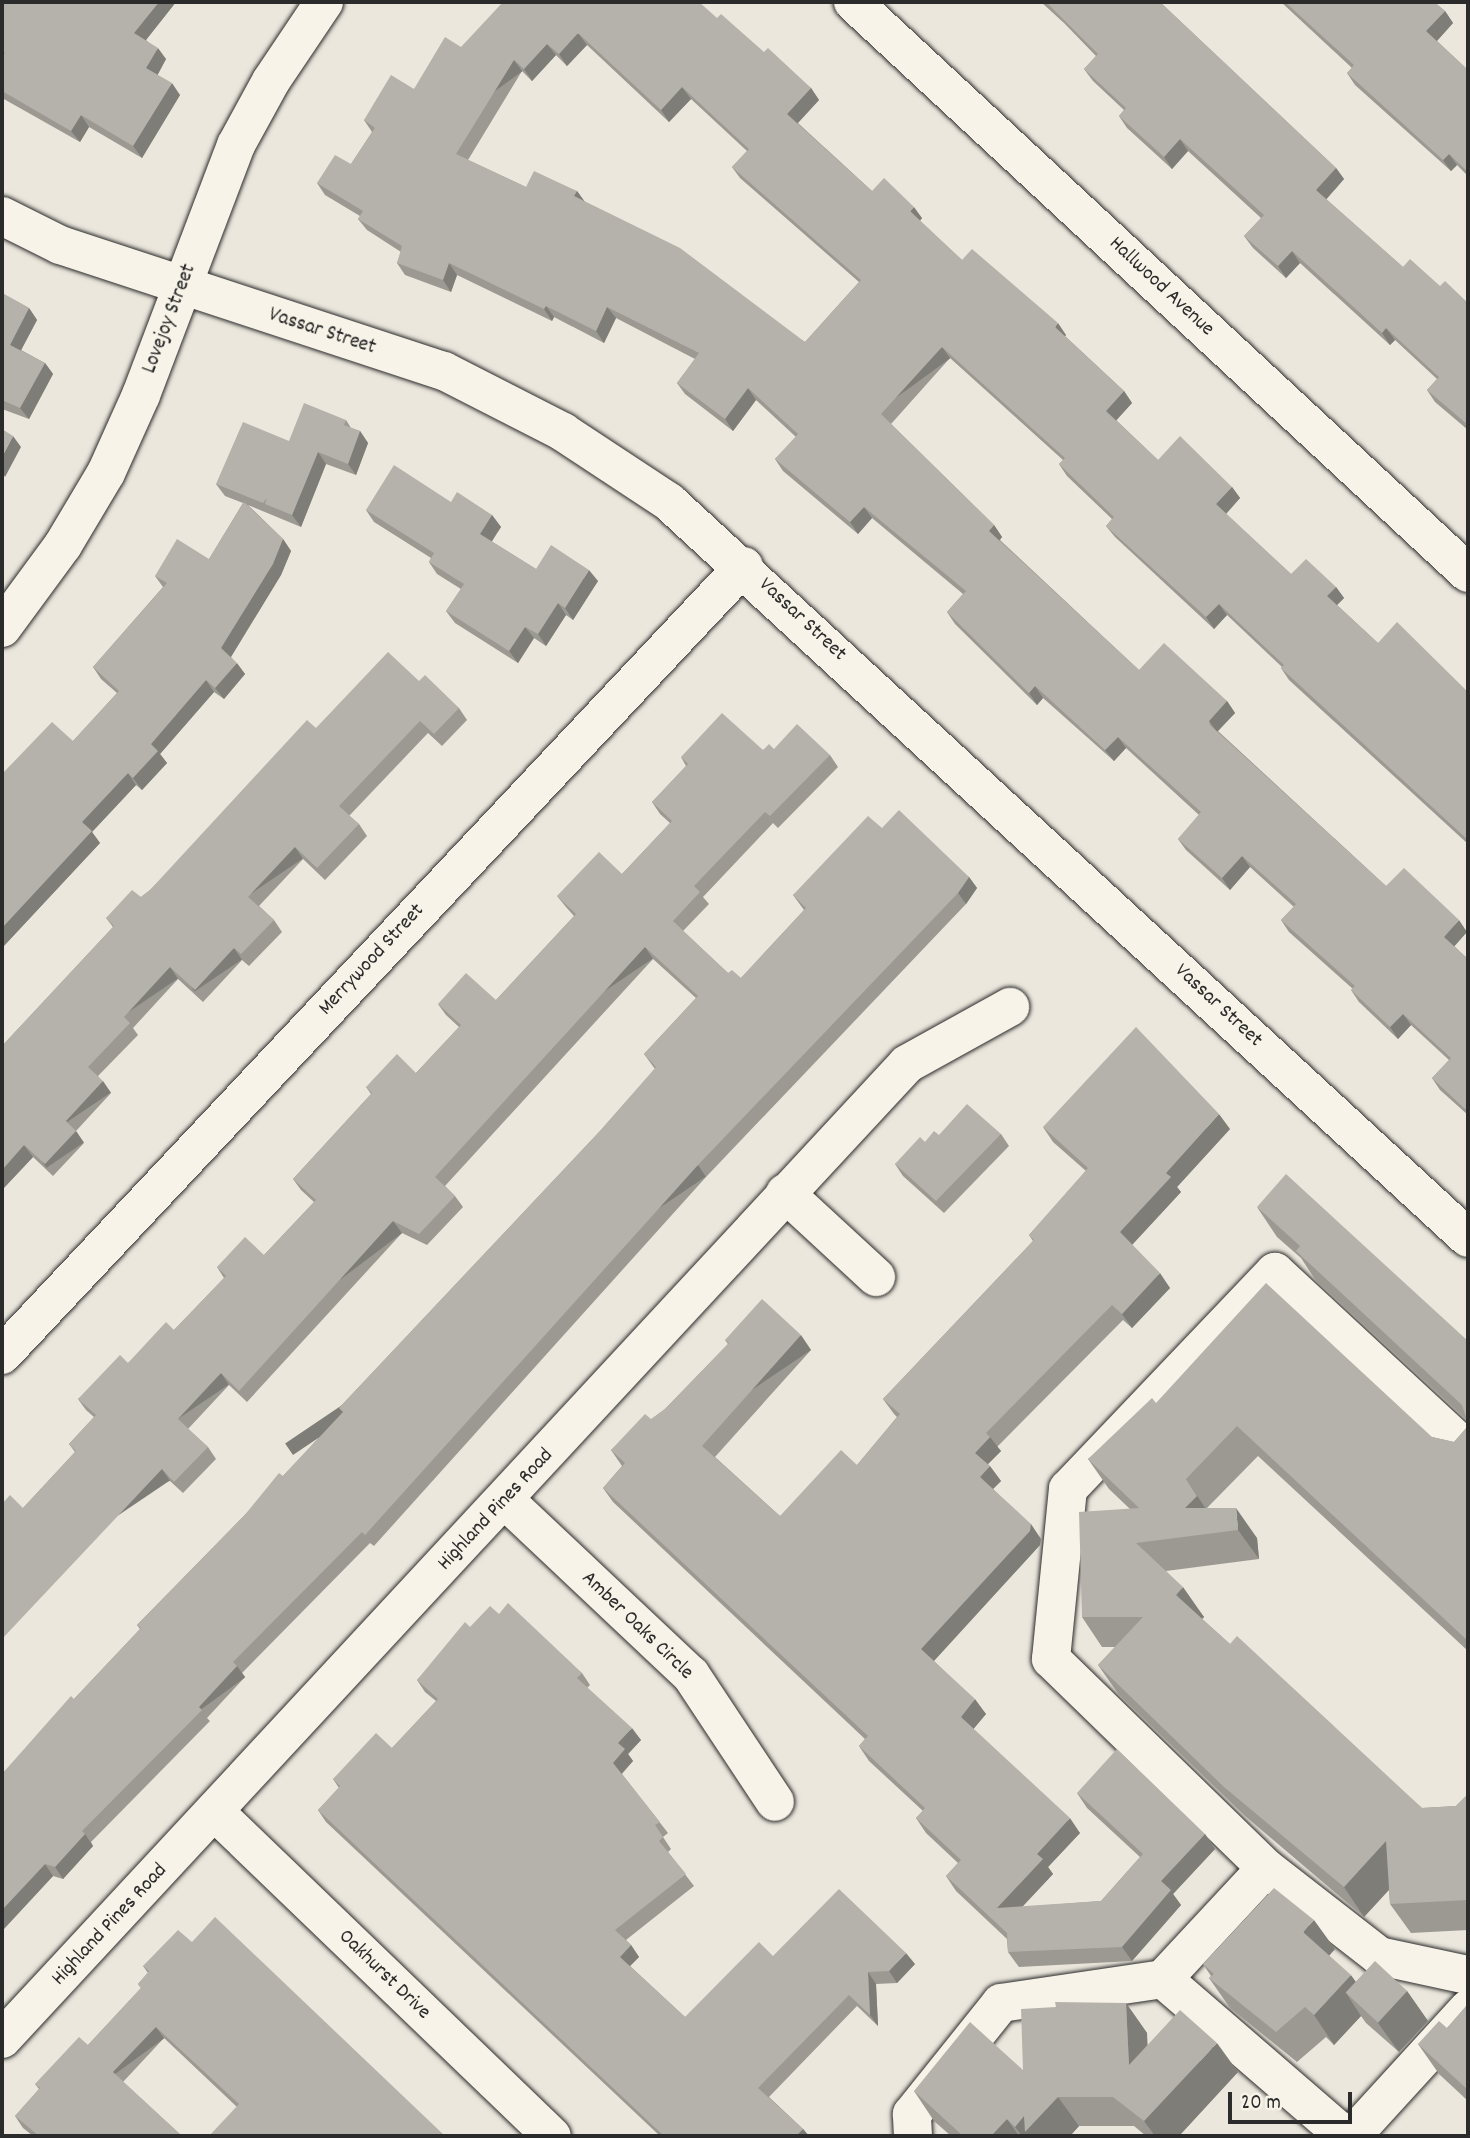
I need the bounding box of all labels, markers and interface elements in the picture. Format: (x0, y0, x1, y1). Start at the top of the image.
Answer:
street label: Hallwood Avenue (1103, 232, 1219, 342)
street label: Lovejoy Street (138, 261, 202, 377)
street label: Vassar Street (265, 303, 379, 361)
street label: Vassar Street (753, 573, 851, 667)
street label: Merrywood Street (314, 899, 430, 1021)
street label: Vassar Street (1169, 959, 1267, 1053)
street label: Highland Pines Road (433, 1444, 559, 1576)
street label: Amber Oaks Circle (576, 1566, 698, 1686)
street label: Highland Pines Road (47, 1859, 173, 1991)
street label: Oakhurst Drive (333, 1925, 435, 2025)
scale bar (1232, 2078, 1356, 2122)
text: 20 m (1241, 2089, 1281, 2119)

